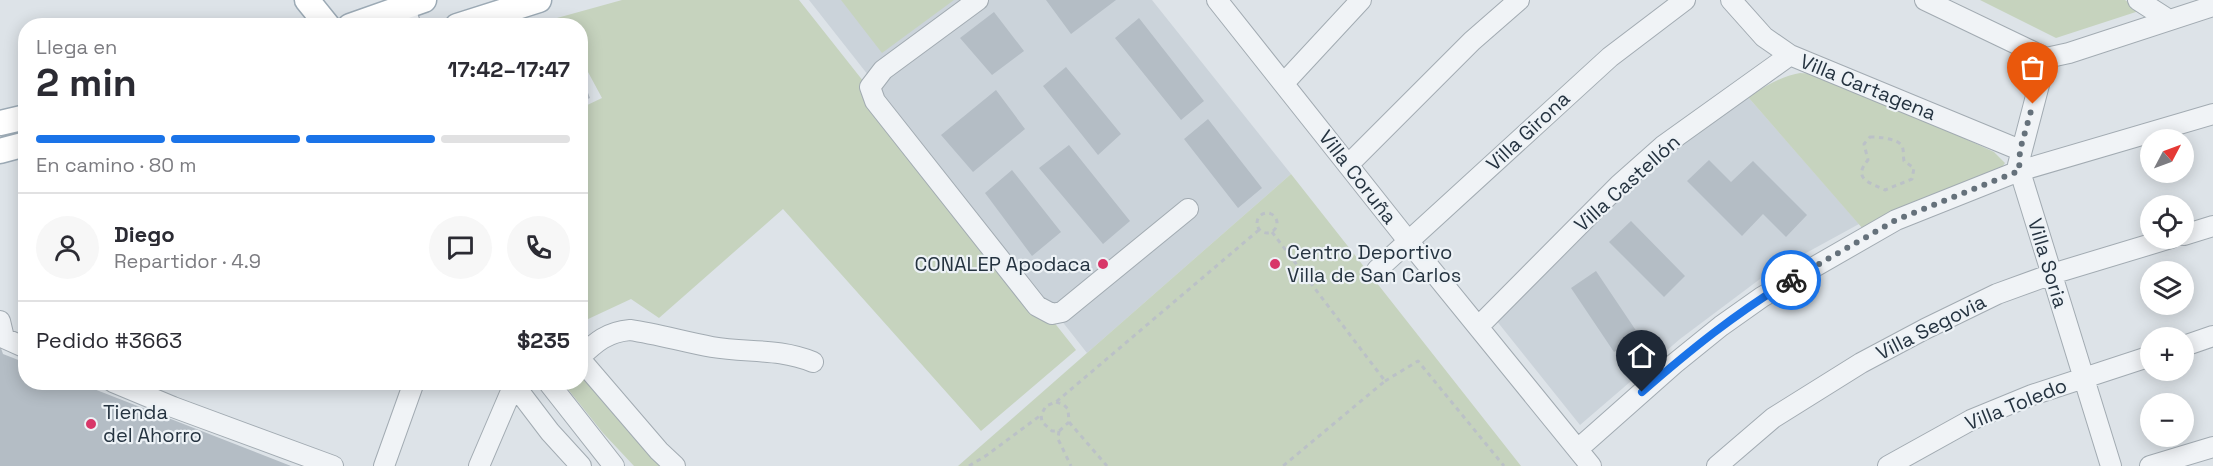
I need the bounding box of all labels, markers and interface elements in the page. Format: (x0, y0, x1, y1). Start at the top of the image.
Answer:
text: Llega en (36, 34, 117, 60)
pin (2007, 42, 2058, 104)
street label: Villa Cartagena (1796, 48, 1940, 126)
icon: bag (2016, 51, 2049, 84)
text: 17:42–17:47 (447, 55, 570, 83)
text: 2 min (36, 58, 137, 107)
street label: Villa Girona (1481, 86, 1575, 176)
street label: Villa Coruña (1313, 125, 1403, 229)
street label: Villa Castellón (1569, 129, 1685, 237)
north arrow (2140, 129, 2194, 183)
map controls (2140, 129, 2194, 447)
text: En camino · 80 m (36, 152, 196, 178)
button: locate (2140, 195, 2194, 249)
street label: Villa Soria (2022, 215, 2074, 311)
button: person (36, 216, 99, 279)
button: chat (429, 216, 492, 279)
button: phone (507, 216, 570, 279)
text: Diego (114, 220, 175, 248)
place label: Centro Deportivo Villa de San Carlos (1287, 239, 1461, 288)
text: Repartidor · 4.9 (114, 248, 261, 274)
courier (1761, 250, 1821, 310)
place label: CONALEP Apodaca (914, 251, 1091, 277)
marker: CONALEP Apodaca (1096, 257, 1110, 271)
marker: Centro Deportivo Villa de San Carlos (1268, 257, 1282, 271)
button: layers (2140, 261, 2194, 315)
icon: bike (1775, 264, 1808, 297)
street label: Villa Segovia (1872, 288, 1990, 366)
text: Pedido #3663 (36, 326, 182, 354)
text: $235 (517, 326, 570, 354)
button: + (2140, 327, 2194, 381)
pin (1616, 330, 1667, 392)
icon: home (1625, 339, 1658, 372)
street label: Villa Toledo (1961, 372, 2071, 436)
button: − (2140, 393, 2194, 447)
place label: Tienda del Ahorro (103, 399, 202, 448)
marker: Tienda del Ahorro (84, 417, 98, 431)

